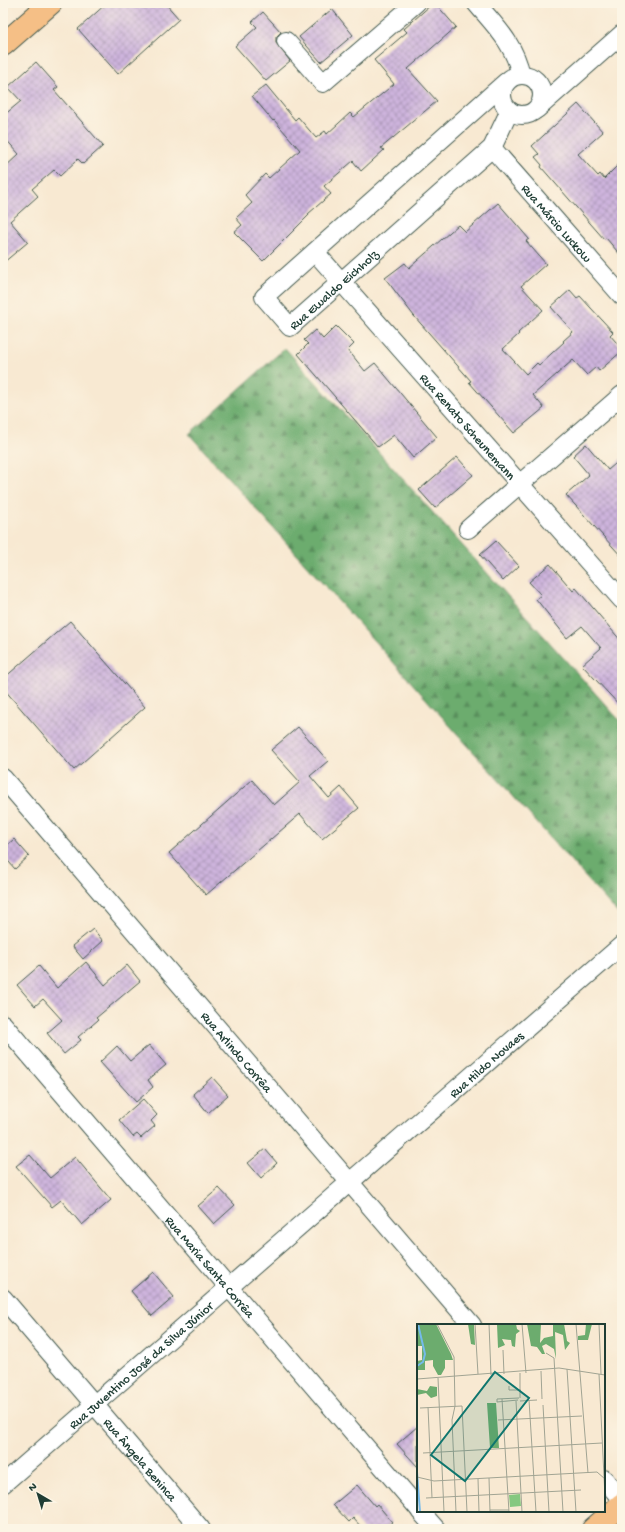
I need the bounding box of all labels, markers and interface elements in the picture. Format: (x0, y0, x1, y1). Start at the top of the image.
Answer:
street label: Rua Márcio Luckow (517, 182, 594, 266)
street label: Rua Ewaldo Eichholz (287, 247, 383, 334)
street label: Rua Renato Scheunemann (416, 371, 518, 485)
street label: Rua Arlindo Corrêa (197, 1009, 275, 1097)
street label: Rua Hildo Novaes (447, 1028, 528, 1102)
street label: Rua Maria Santa Corrêa (161, 1214, 257, 1322)
street label: Rua Juventino José da Silva Júnior (67, 1299, 218, 1433)
inset map (417, 1324, 605, 1512)
street label: Rua Ângela Beninca (99, 1416, 179, 1506)
north arrow (18, 1474, 58, 1514)
text: N (27, 1481, 40, 1495)

